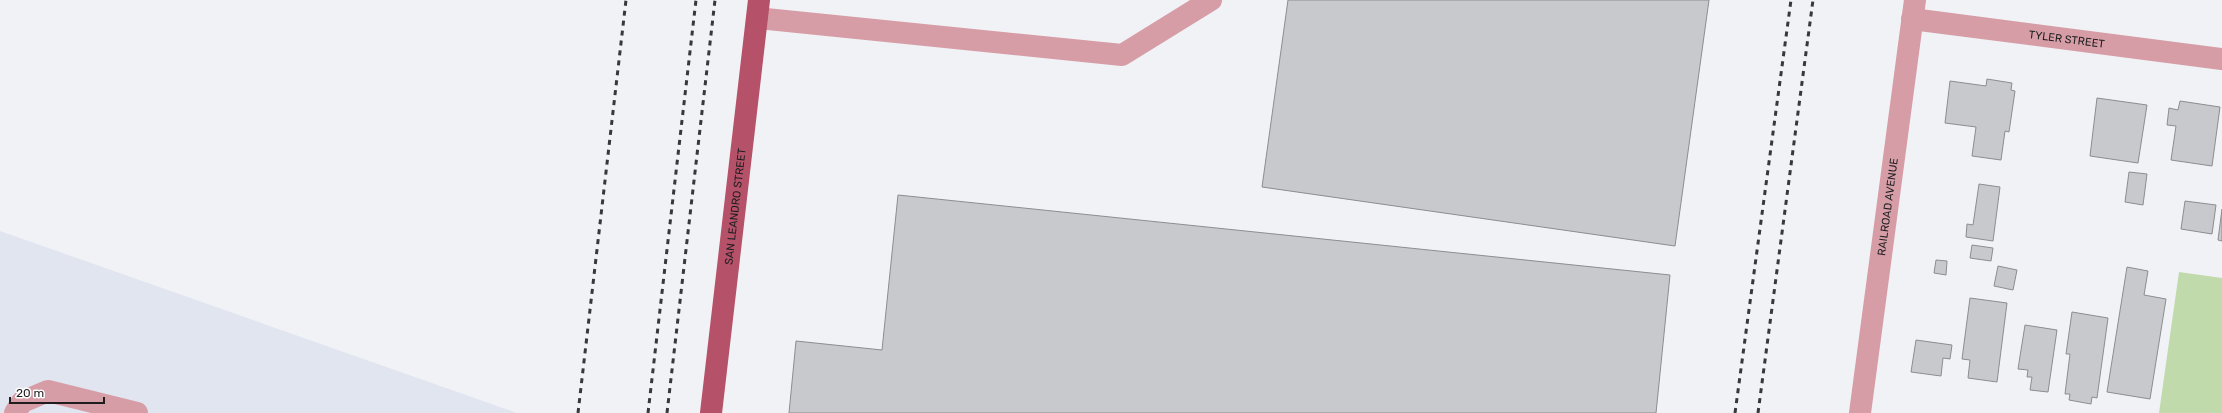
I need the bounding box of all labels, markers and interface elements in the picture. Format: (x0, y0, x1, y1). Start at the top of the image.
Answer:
street label: TYLER STREET (2028, 28, 2106, 51)
street label: SAN LEANDRO STREET (722, 147, 749, 266)
street label: RAILROAD AVENUE (1875, 157, 1901, 257)
scale bar (10, 379, 104, 405)
text: 20 m (16, 386, 44, 400)

